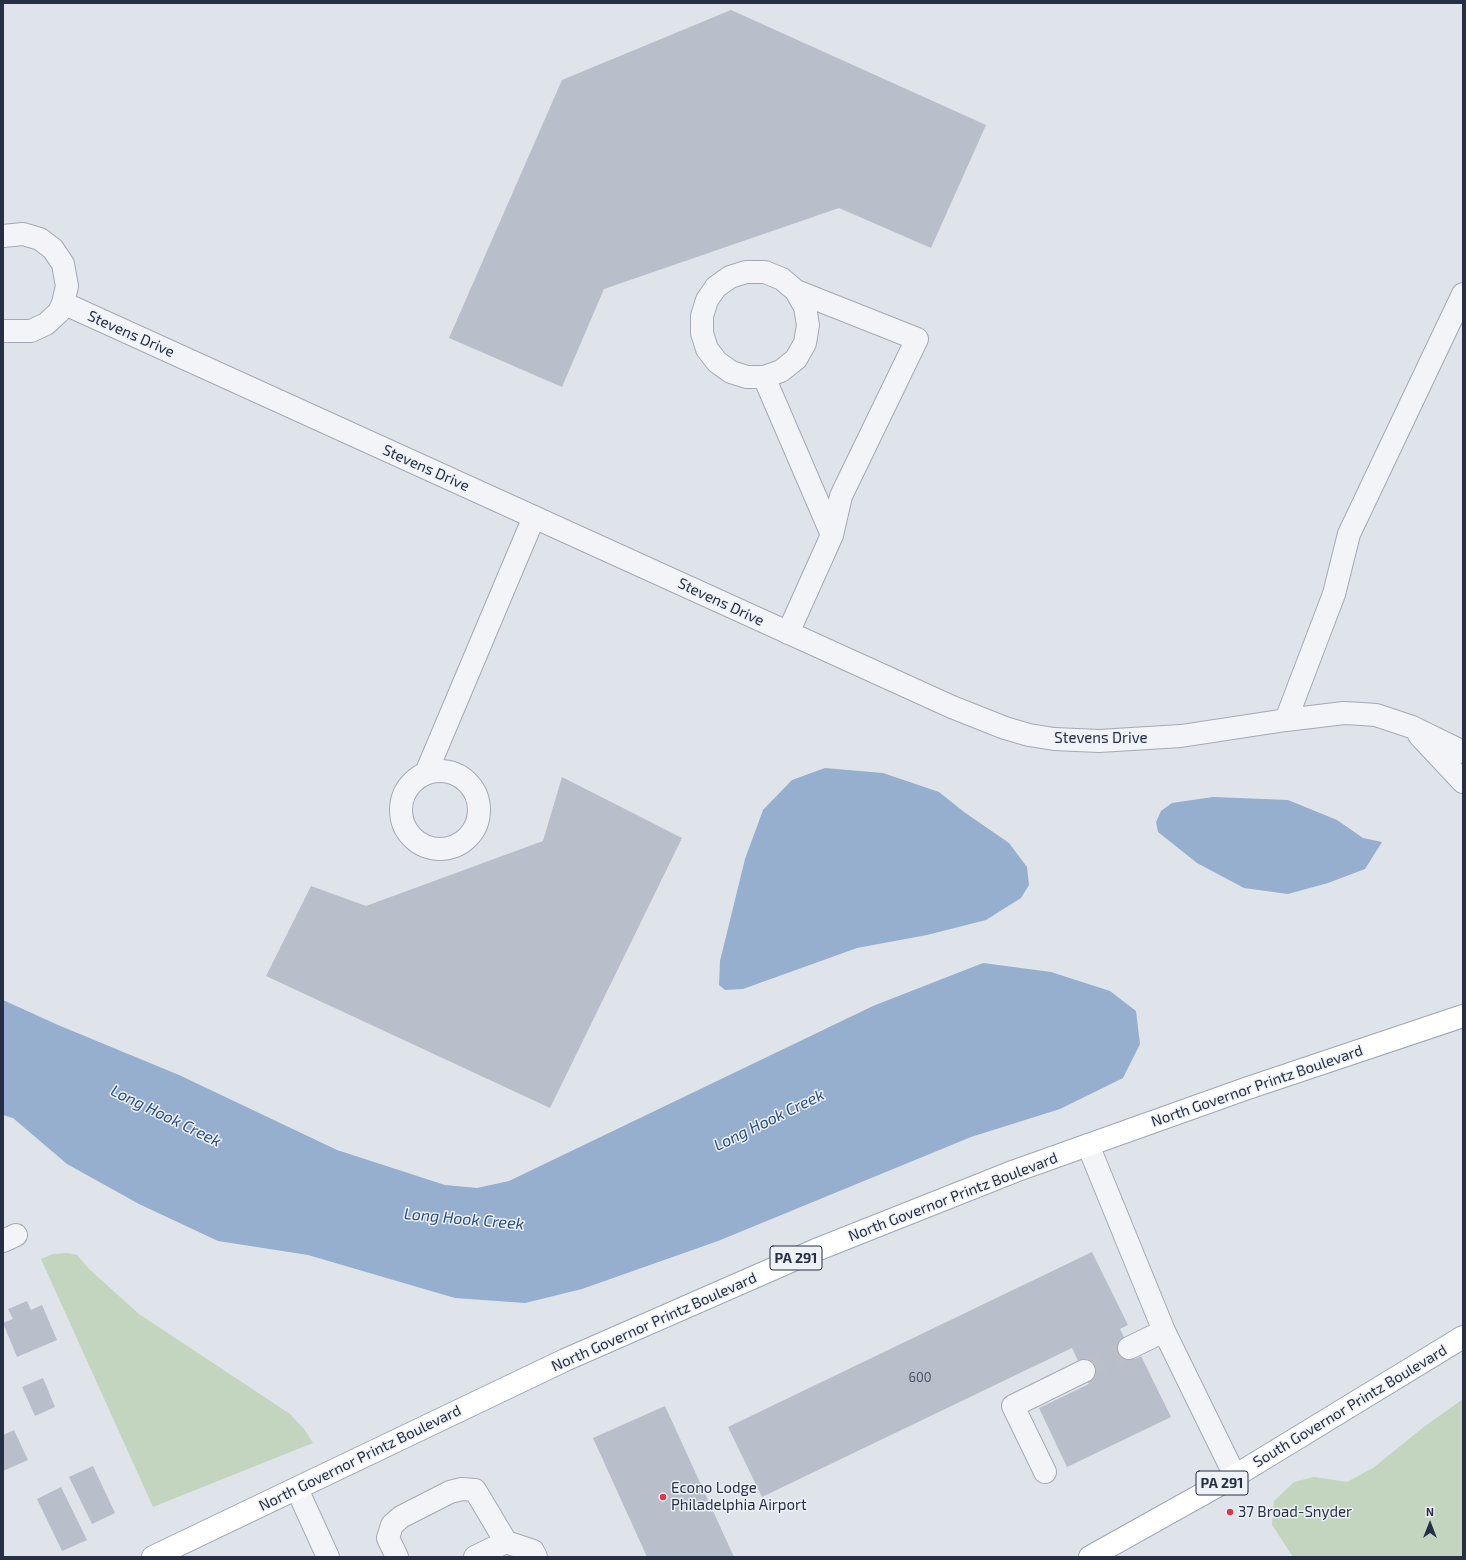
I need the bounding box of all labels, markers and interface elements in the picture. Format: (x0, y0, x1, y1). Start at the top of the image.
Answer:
street label: Stevens Drive (85, 307, 177, 361)
street label: Stevens Drive (380, 441, 472, 495)
street label: Stevens Drive (675, 574, 767, 630)
street label: Stevens Drive (1054, 729, 1148, 747)
street label: North Governor Printz Boulevard (1149, 1041, 1365, 1131)
water label: Long Hook Creek (108, 1081, 224, 1151)
water label: Long Hook Creek (711, 1085, 827, 1155)
street label: North Governor Printz Boulevard (846, 1149, 1060, 1245)
water label: Long Hook Creek (403, 1204, 525, 1234)
road number: PA 291 (770, 1246, 822, 1270)
street label: North Governor Printz Boulevard (549, 1268, 759, 1376)
street label: South Governor Printz Boulevard (1250, 1341, 1450, 1471)
house number: 600 (908, 1370, 932, 1386)
street label: North Governor Printz Boulevard (256, 1401, 464, 1515)
road number: PA 291 (1196, 1471, 1248, 1495)
place label: Econo Lodge Philadelphia Airport (671, 1479, 807, 1514)
marker: Econo Lodge Philadelphia Airport (658, 1492, 668, 1502)
place label: 37 Broad-Snyder (1238, 1503, 1352, 1521)
north arrow (1410, 1504, 1450, 1544)
text: N (1426, 1505, 1434, 1518)
marker: 37 Broad-Snyder (1225, 1507, 1235, 1517)

